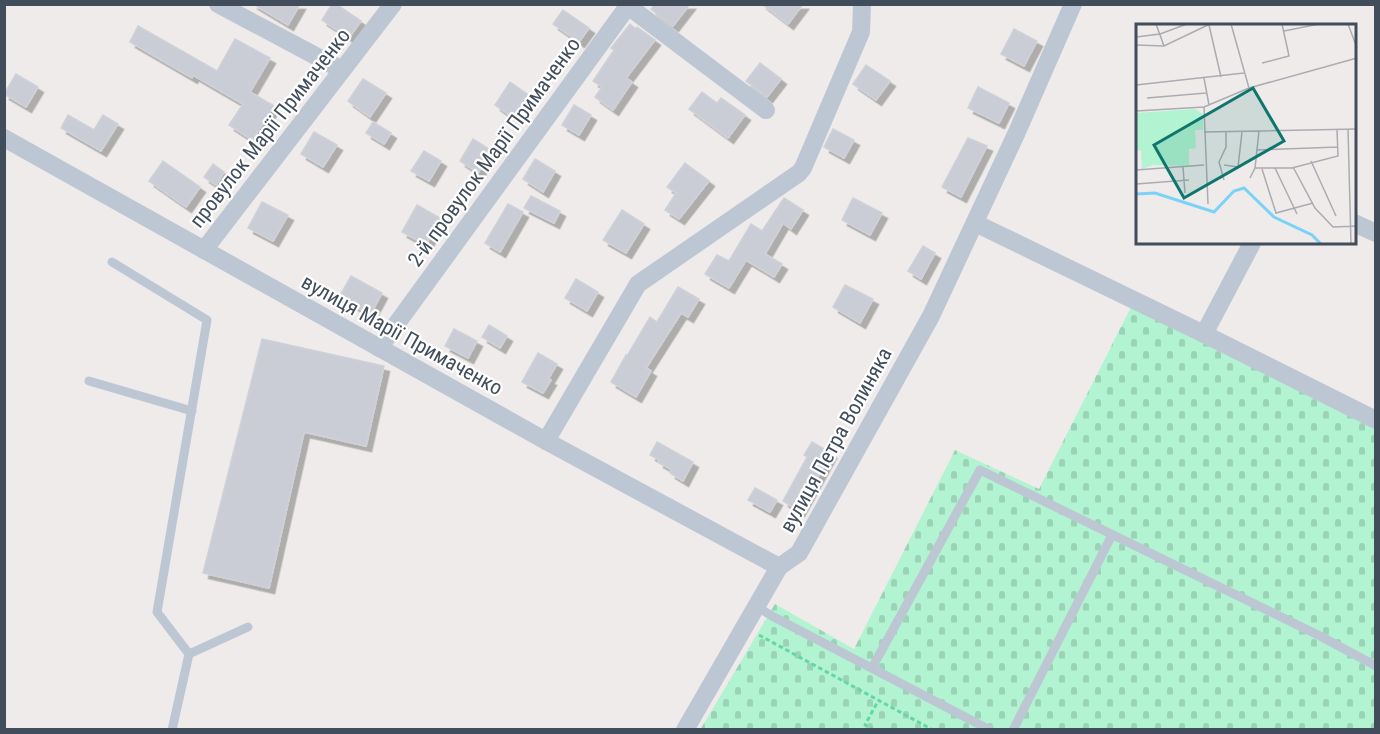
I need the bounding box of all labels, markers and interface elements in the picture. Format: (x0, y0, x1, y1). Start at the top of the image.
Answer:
street label: провулок Марії Примаченко (185, 24, 355, 232)
inset map (1136, 24, 1356, 244)
street label: 2-й провулок Марії Примаченко (403, 33, 585, 271)
street label: вулиця Марії Примаченко (297, 270, 507, 400)
street label: вулиця Петра Волиняка (775, 343, 897, 537)

